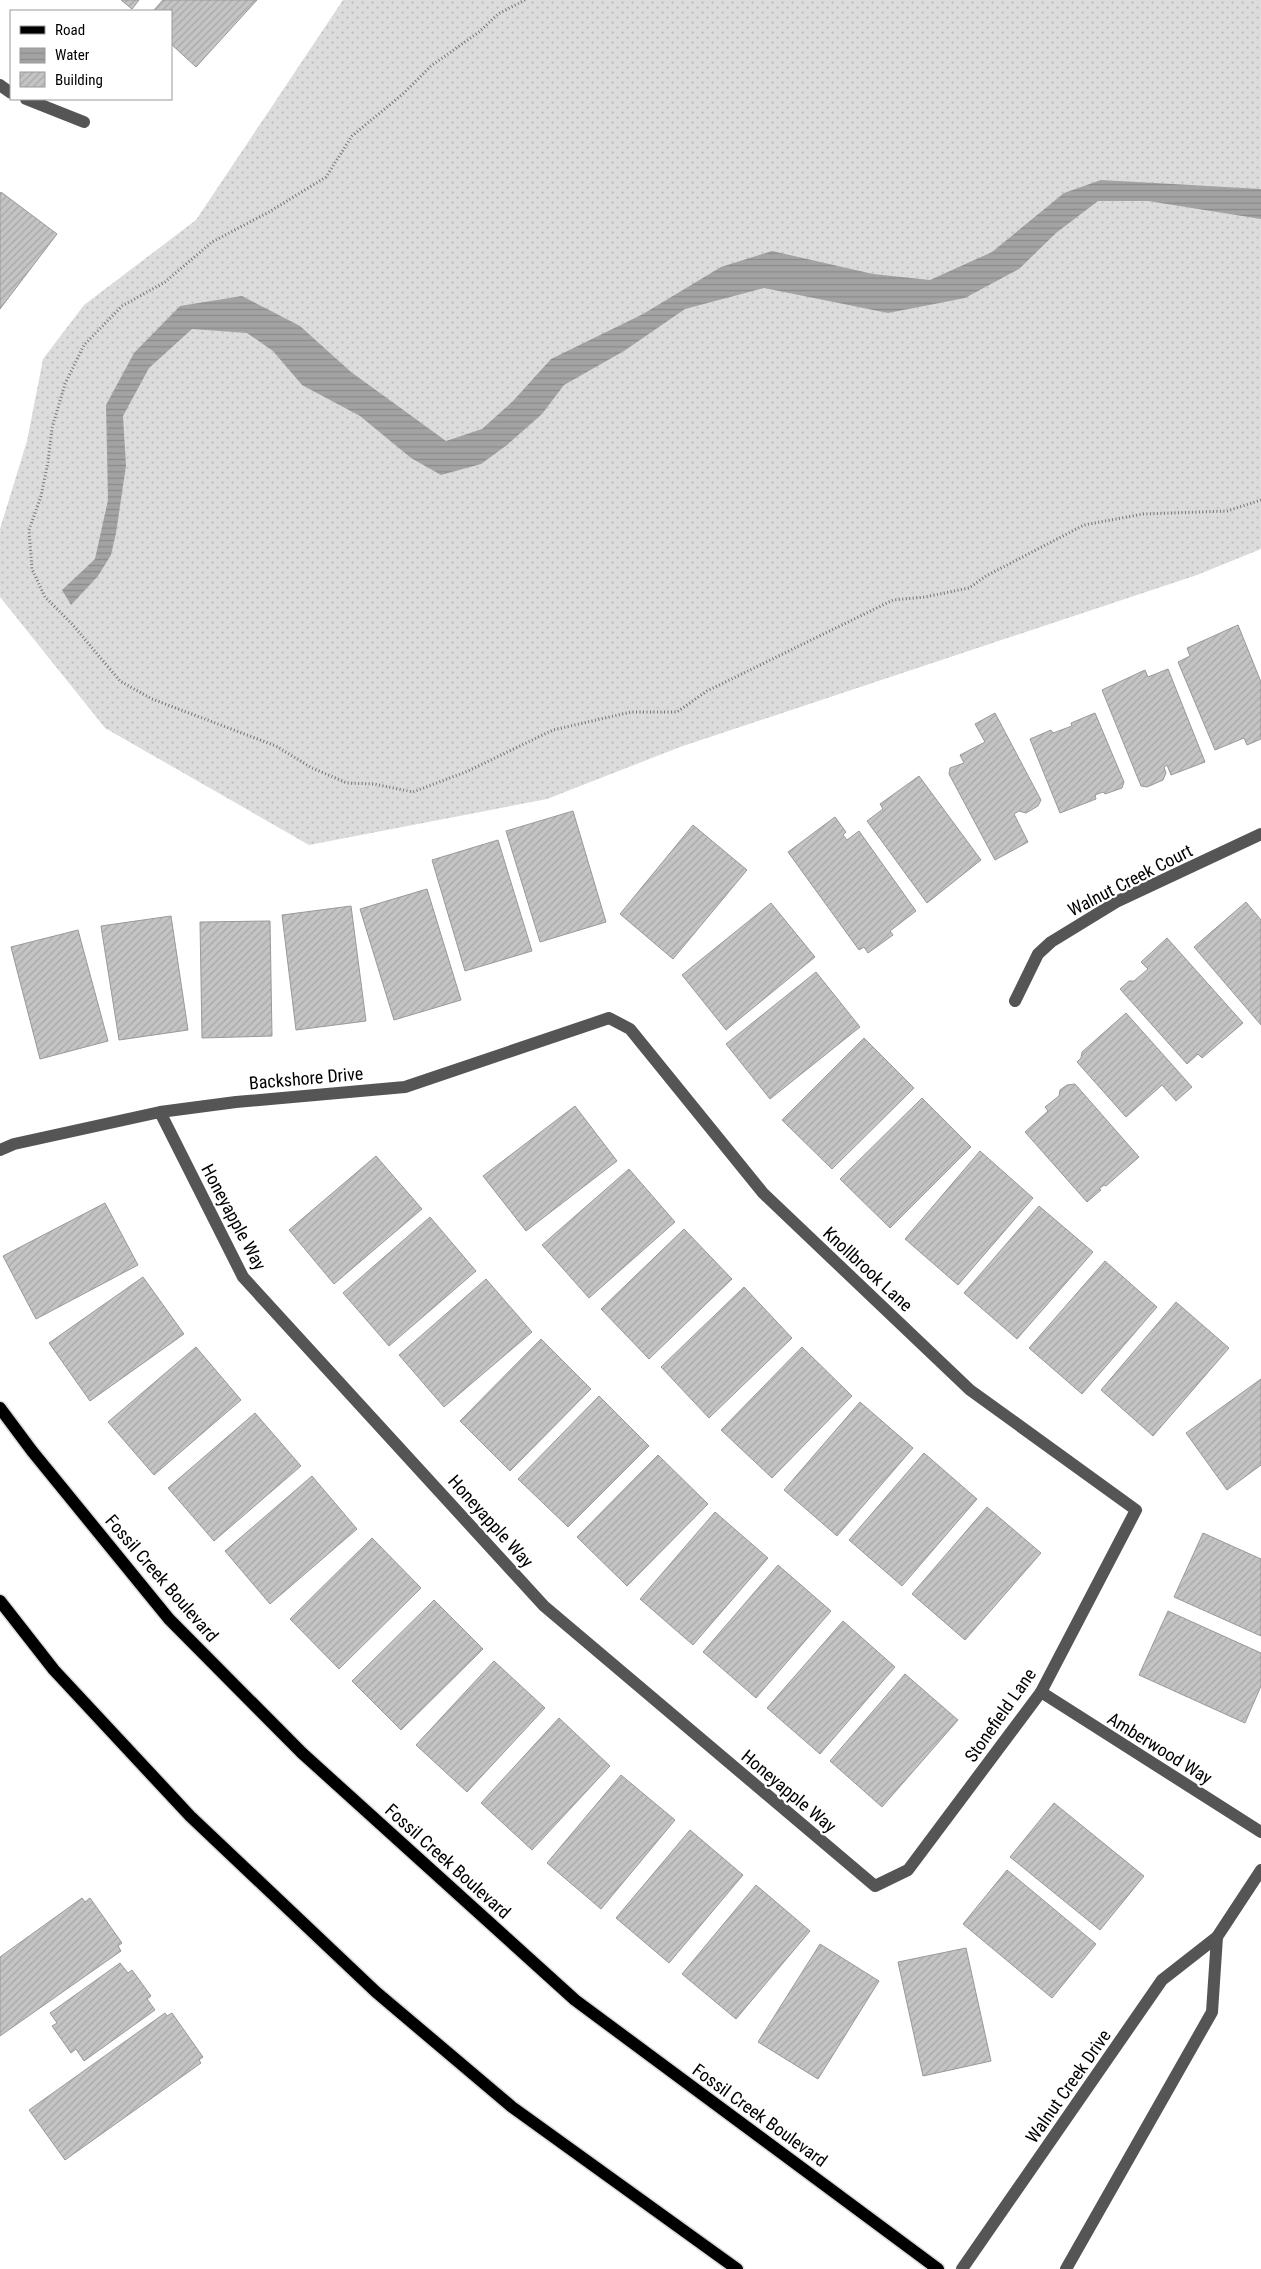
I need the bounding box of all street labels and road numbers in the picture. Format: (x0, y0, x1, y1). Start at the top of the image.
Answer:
street label: Walnut Creek Court (1064, 840, 1196, 920)
street label: Backshore Drive (248, 1063, 364, 1093)
street label: Honeyapple Way (197, 1160, 271, 1274)
street label: Knollbrook Lane (819, 1222, 917, 1316)
street label: Honeyapple Way (444, 1470, 538, 1572)
street label: Fossil Creek Boulevard (101, 1510, 223, 1646)
street label: Stonefield Lane (960, 1664, 1040, 1766)
street label: Amberwood Way (1104, 1708, 1216, 1789)
street label: Honeyapple Way (737, 1745, 841, 1837)
street label: Fossil Creek Boulevard (381, 1799, 515, 1923)
street label: Walnut Creek Drive (1021, 2025, 1115, 2147)
street label: Fossil Creek Boulevard (689, 2059, 831, 2171)

